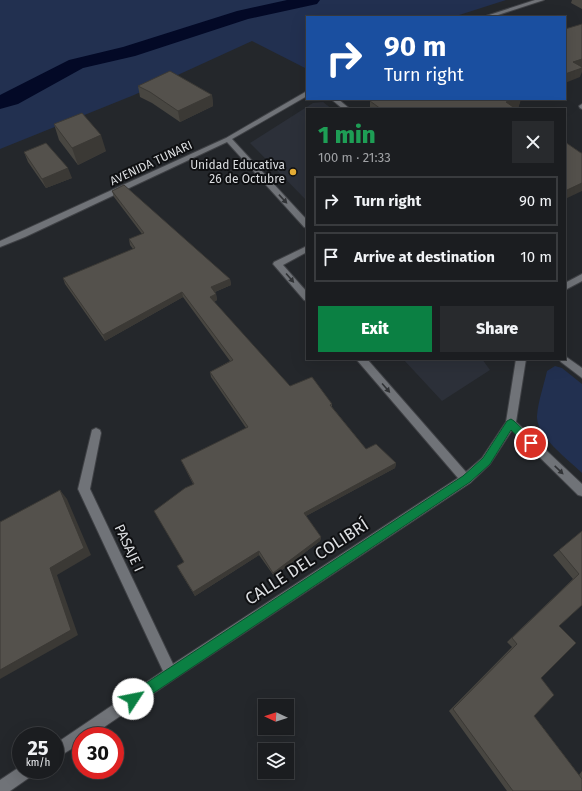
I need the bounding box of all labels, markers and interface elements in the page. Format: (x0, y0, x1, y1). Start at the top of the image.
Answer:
text: 90 m (384, 30, 446, 63)
icon: right (318, 32, 370, 84)
text: Turn right (384, 64, 464, 86)
text: 1 min (318, 121, 376, 149)
button: close (512, 121, 554, 163)
street label: AVENIDA TUNARI (108, 138, 194, 188)
text: 100 m · 21:33 (318, 150, 391, 165)
place label: Unidad Educativa 26 de Octubre (190, 158, 285, 186)
marker: Unidad Educativa 26 de Octubre (288, 167, 298, 177)
icon: right (320, 190, 342, 212)
text: Turn right (354, 192, 421, 210)
text: 90 m (519, 192, 552, 210)
one-way arrow (278, 194, 287, 204)
icon: arrive (320, 246, 342, 268)
text: Arrive at destination (354, 248, 495, 266)
text: 10 m (520, 248, 552, 266)
one-way arrow (285, 273, 294, 284)
button: Exit (318, 306, 432, 352)
button: Share (440, 306, 554, 352)
one-way arrow (382, 383, 391, 394)
pin (514, 426, 548, 460)
icon: arrive (520, 432, 542, 454)
one-way arrow (554, 465, 564, 474)
street label: CALLE DEL COLIBRÍ (241, 514, 373, 610)
street label: PASAJE I (111, 522, 147, 574)
position arrow (112, 678, 154, 720)
north arrow (258, 699, 294, 735)
map controls (258, 699, 294, 779)
speed limit sign: 30 (72, 727, 124, 779)
text: 25 (27, 736, 49, 760)
button: layers (258, 743, 294, 779)
text: km/h (26, 757, 50, 769)

